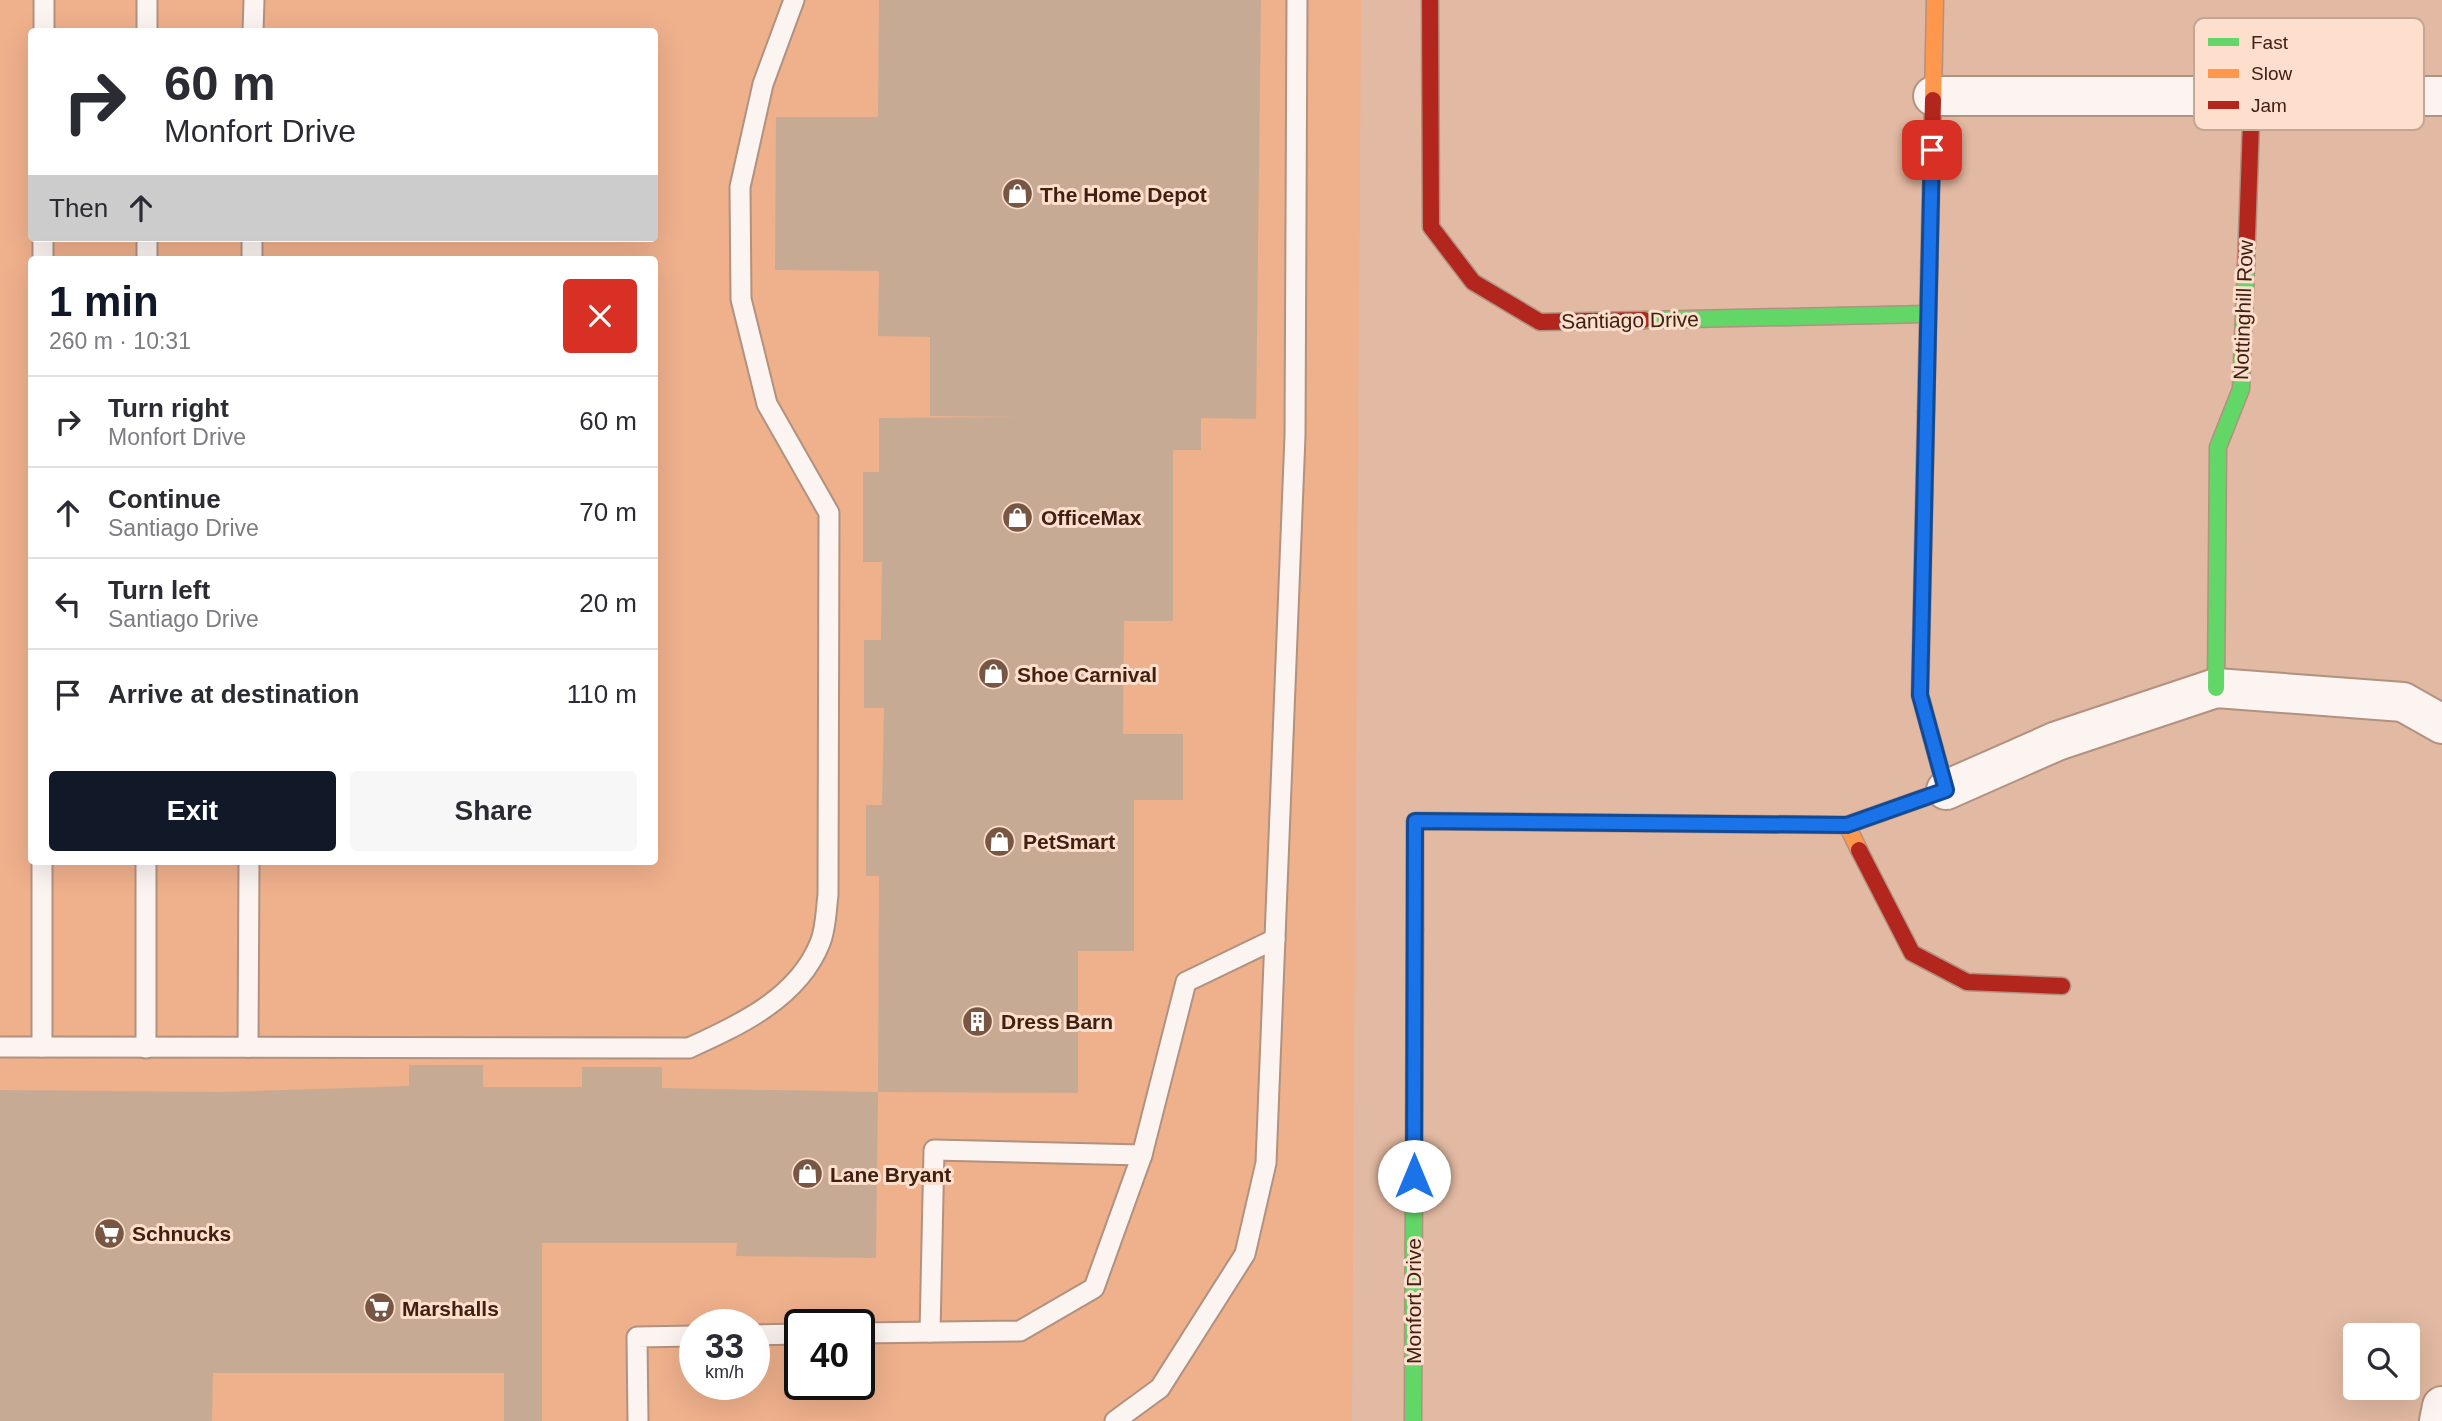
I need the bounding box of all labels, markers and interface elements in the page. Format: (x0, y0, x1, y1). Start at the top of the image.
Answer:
legend (2194, 18, 2424, 130)
text: Fast (2251, 32, 2289, 53)
icon: right (49, 56, 140, 147)
text: 60 m (164, 56, 276, 110)
text: Slow (2251, 63, 2292, 84)
text: Jam (2251, 95, 2287, 116)
text: Monfort Drive (164, 113, 356, 149)
pin (1902, 120, 1962, 180)
icon: arrive (1913, 131, 1951, 169)
shop icon: The Home Depot (1000, 177, 1034, 211)
place label: The Home Depot (1040, 183, 1207, 206)
icon: ahead (122, 189, 160, 227)
text: Then (49, 193, 108, 223)
street label: Nottinghill Row (2229, 239, 2257, 380)
text: 1 min (49, 278, 159, 325)
button: close (563, 279, 637, 353)
street label: Santiago Drive (1561, 307, 1699, 333)
text: 260 m · 10:31 (49, 328, 191, 354)
text: Turn right (108, 393, 229, 423)
icon: right (49, 403, 87, 441)
text: 60 m (579, 406, 637, 436)
text: Monfort Drive (108, 424, 246, 450)
text: Continue (108, 484, 221, 514)
icon: ahead (49, 494, 87, 532)
text: 70 m (579, 497, 637, 527)
shop icon: OfficeMax (1001, 500, 1035, 534)
place label: OfficeMax (1041, 506, 1142, 529)
text: Santiago Drive (108, 515, 259, 541)
text: Turn left (108, 575, 210, 605)
icon: left (49, 585, 87, 623)
text: 20 m (579, 588, 637, 618)
text: Santiago Drive (108, 606, 259, 632)
shop icon: Shoe Carnival (977, 657, 1011, 691)
place label: Shoe Carnival (1017, 663, 1157, 686)
icon: arrive (49, 676, 87, 714)
text: Arrive at destination (108, 679, 359, 709)
text: 110 m (567, 679, 637, 709)
button: Exit (49, 771, 336, 851)
button: Share (350, 771, 637, 851)
shop icon: PetSmart (983, 824, 1017, 858)
place label: PetSmart (1023, 830, 1115, 853)
building icon: Dress Barn (961, 1004, 995, 1038)
place label: Dress Barn (1001, 1010, 1113, 1033)
position arrow (1377, 1139, 1451, 1213)
shop icon: Lane Bryant (790, 1157, 824, 1191)
place label: Lane Bryant (830, 1163, 951, 1186)
supermarket icon: Schnucks (92, 1216, 126, 1250)
place label: Schnucks (132, 1222, 231, 1245)
street label: Monfort Drive (1402, 1238, 1425, 1364)
supermarket icon: Marshalls (362, 1291, 396, 1325)
place label: Marshalls (402, 1297, 499, 1320)
speed limit sign: 40 (784, 1309, 875, 1400)
map controls (2343, 1323, 2420, 1400)
button: search (2343, 1323, 2420, 1400)
text: 33 (705, 1326, 744, 1365)
text: km/h (705, 1362, 744, 1382)

